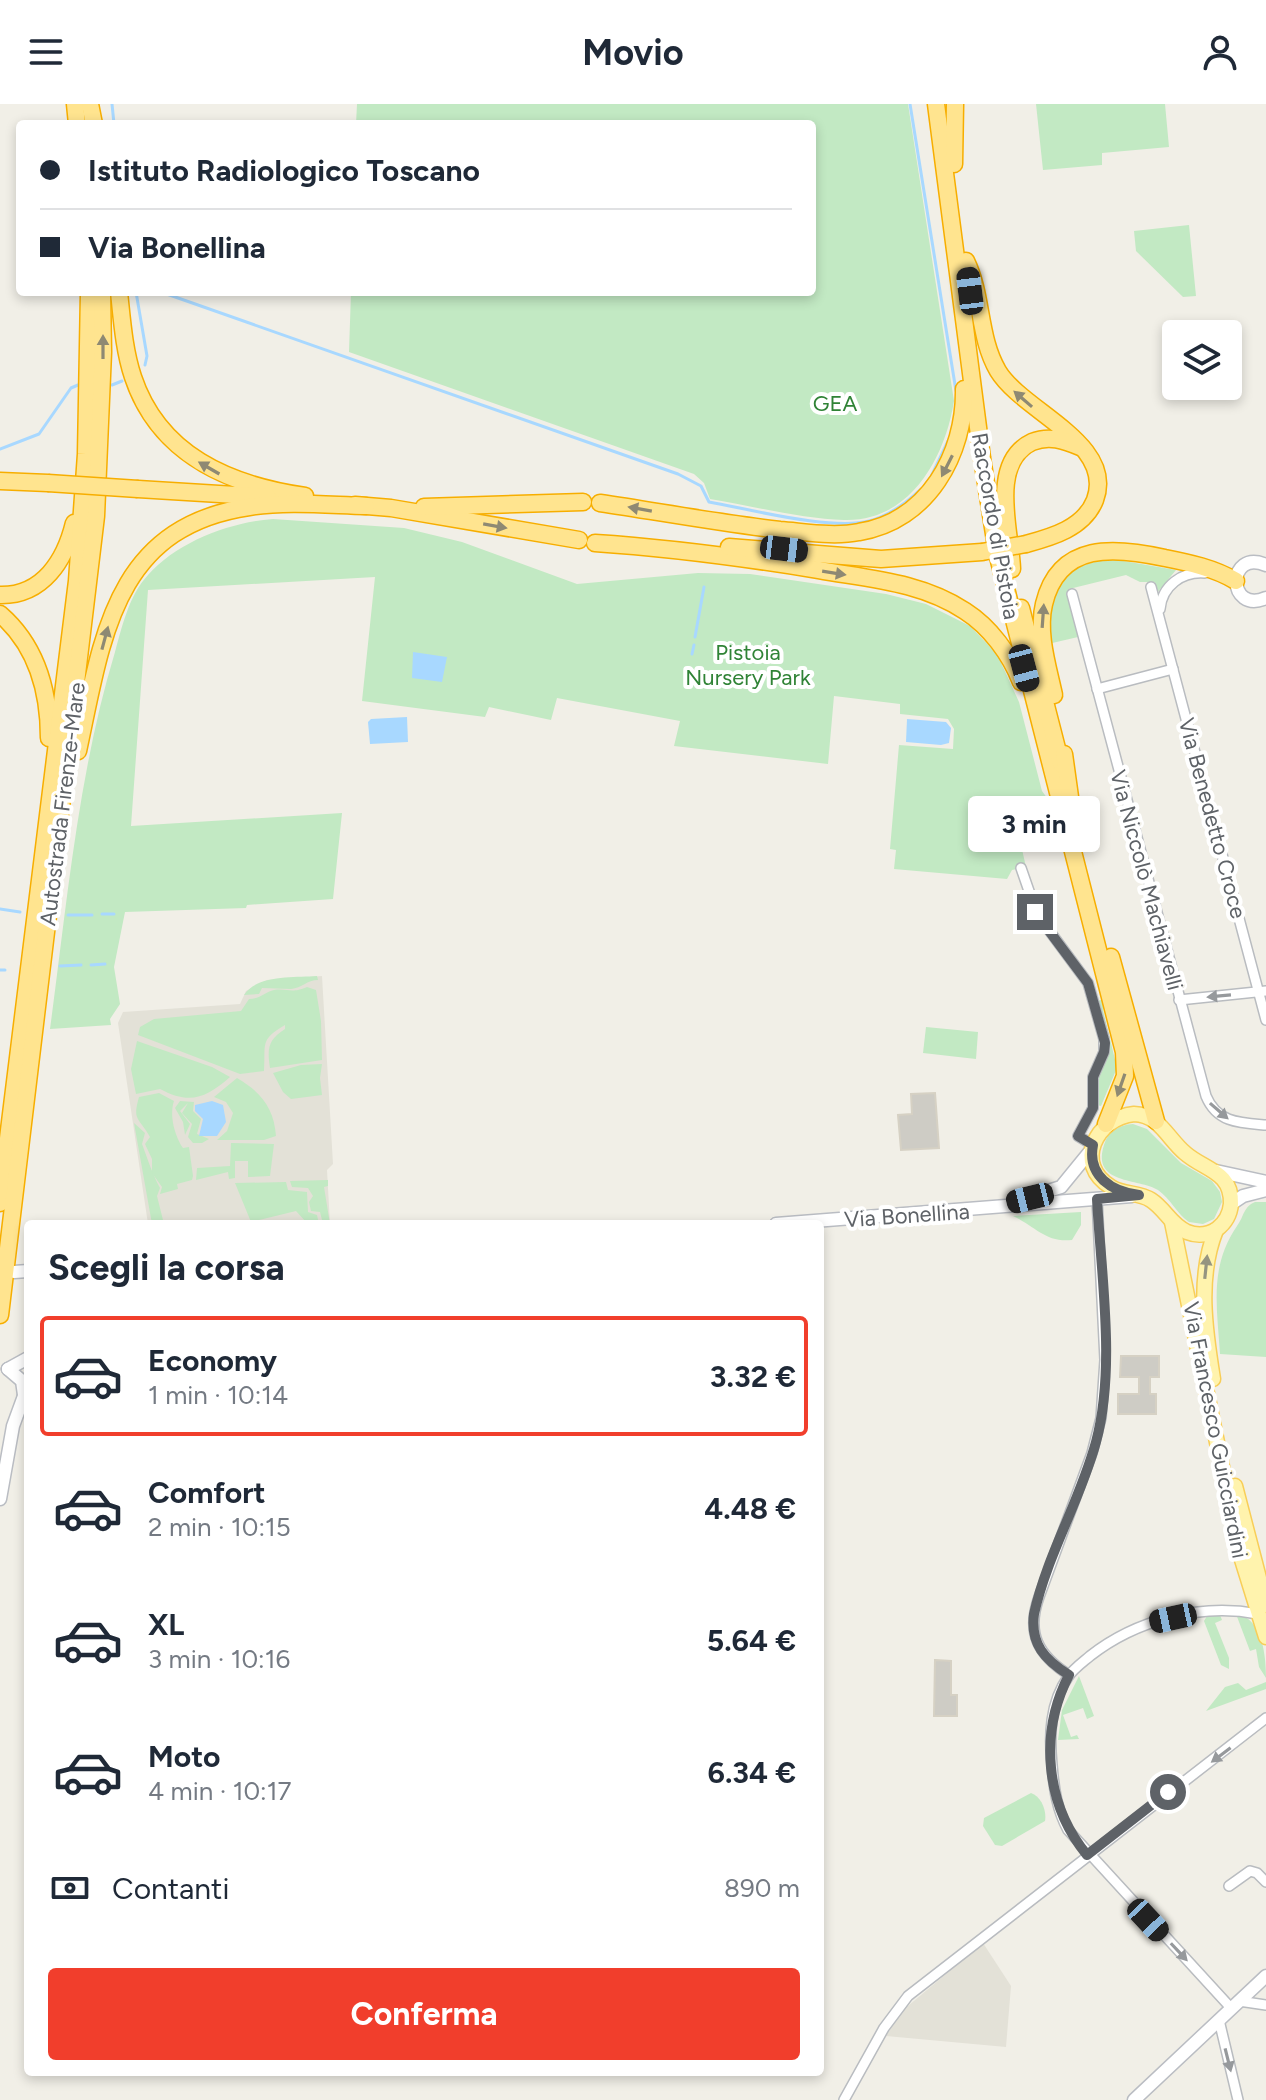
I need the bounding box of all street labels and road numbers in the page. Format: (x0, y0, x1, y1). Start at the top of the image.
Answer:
street label: Raccordo di Pistoia (966, 431, 1025, 621)
street label: Autostrada Firenze-Mare (34, 681, 91, 927)
street label: Via Benedetto Croce (1173, 715, 1252, 921)
street label: Via Niccolò Machiavelli (1104, 767, 1189, 993)
street label: Via Bonellina (843, 1198, 971, 1233)
street label: Via Francesco Guicciardini (1177, 1299, 1254, 1561)

